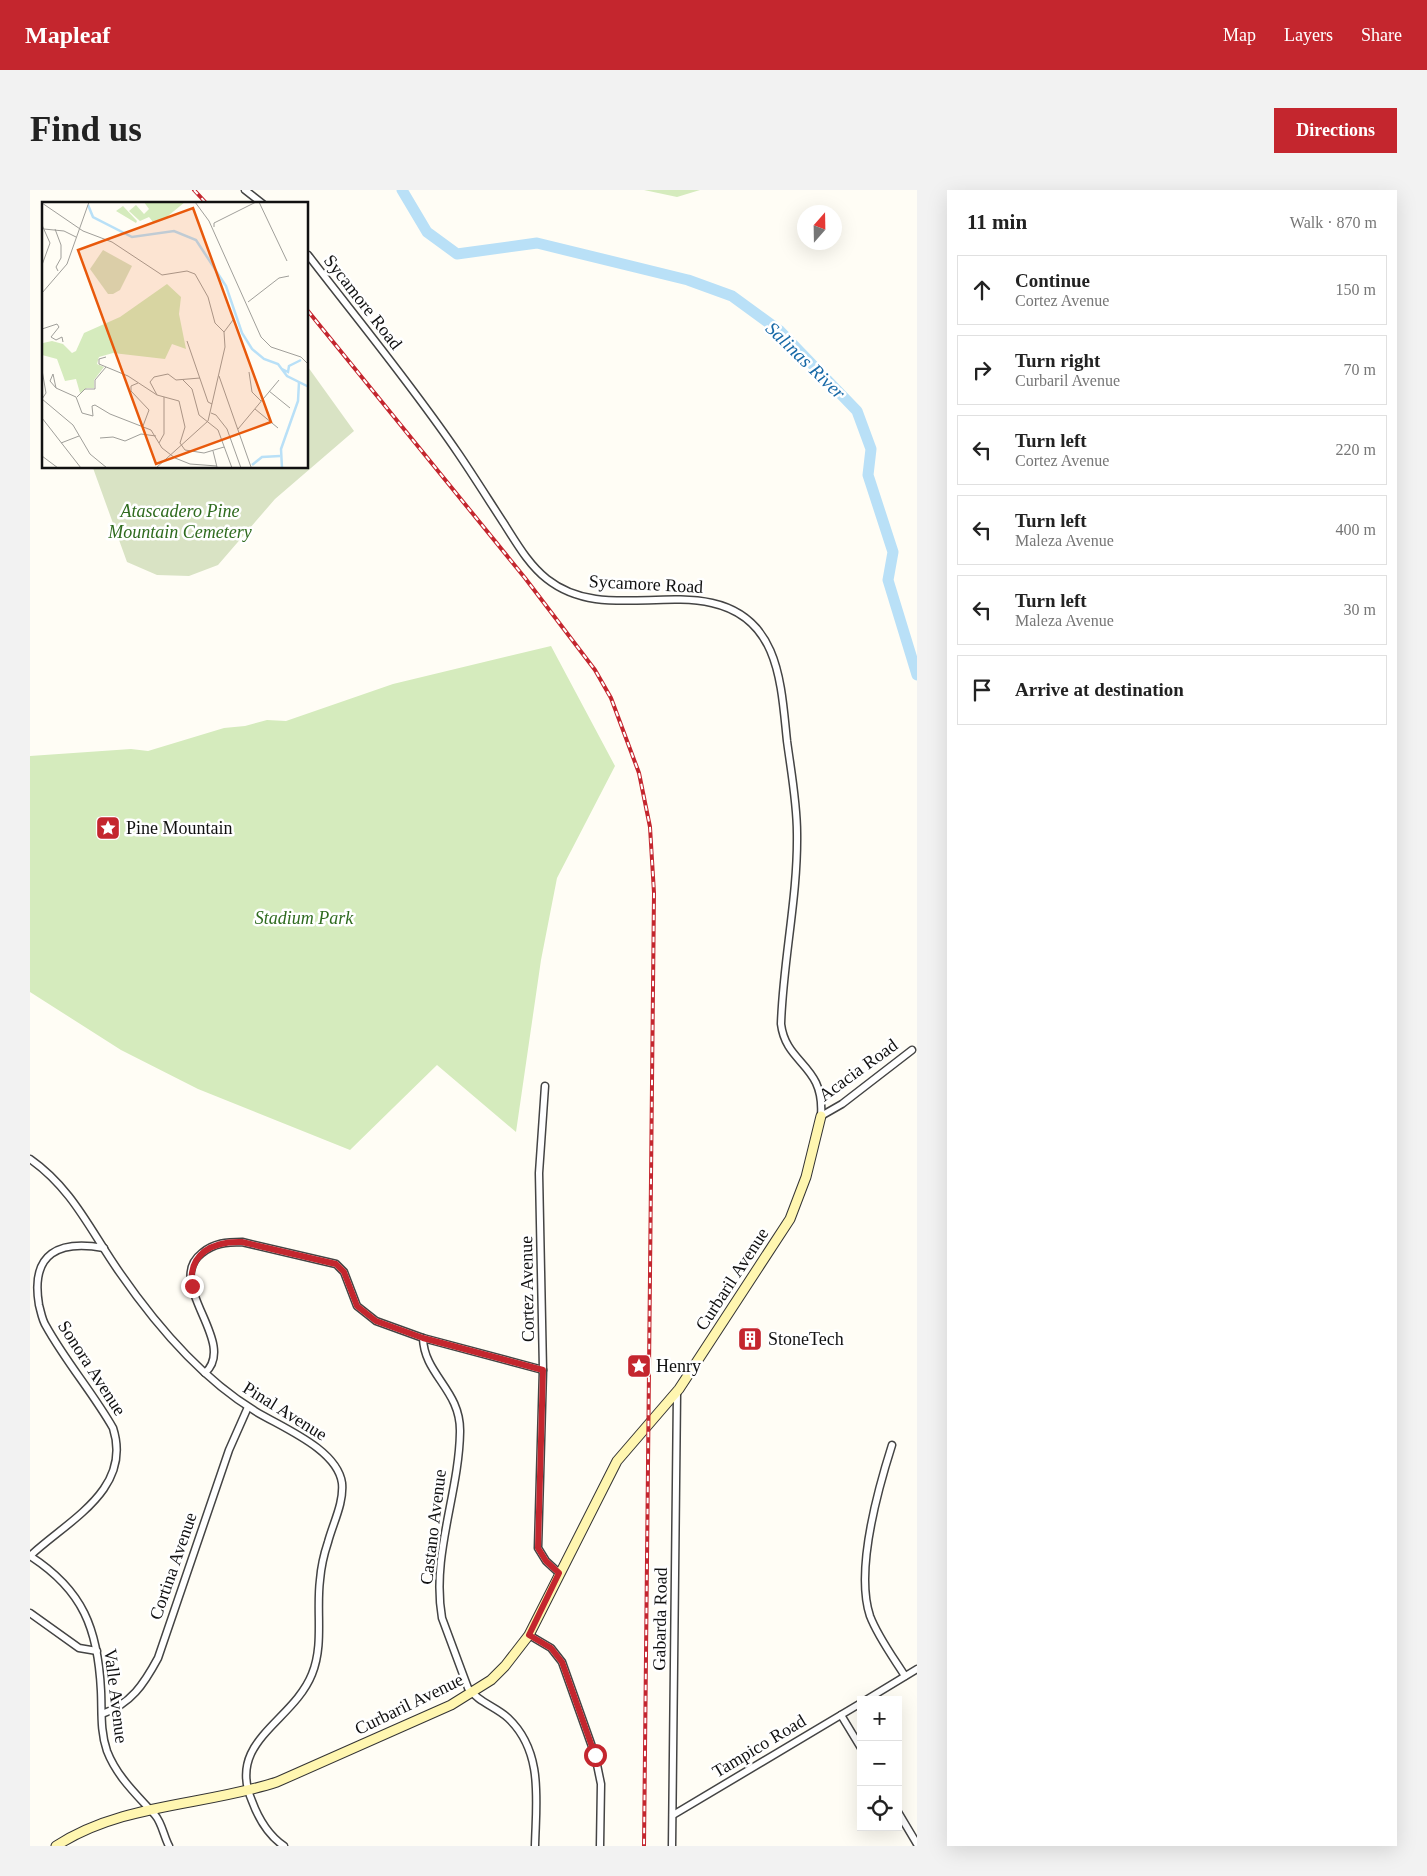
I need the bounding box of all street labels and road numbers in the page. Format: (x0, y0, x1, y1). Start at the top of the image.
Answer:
street label: Sycamore Road (320, 251, 406, 353)
street label: Sycamore Road (588, 571, 704, 597)
street label: Acacia Road (815, 1035, 901, 1105)
street label: Curbaril Avenue (691, 1224, 773, 1334)
street label: Cortez Avenue (516, 1236, 538, 1342)
street label: Sonora Avenue (54, 1317, 130, 1419)
street label: Pinal Avenue (239, 1377, 331, 1445)
street label: Castano Avenue (416, 1468, 450, 1586)
street label: Cortina Avenue (145, 1510, 201, 1622)
street label: Gabarda Road (649, 1567, 671, 1671)
street label: Valle Avenue (100, 1648, 132, 1744)
street label: Curbaril Avenue (352, 1669, 466, 1739)
street label: Tampico Road (709, 1710, 809, 1782)

